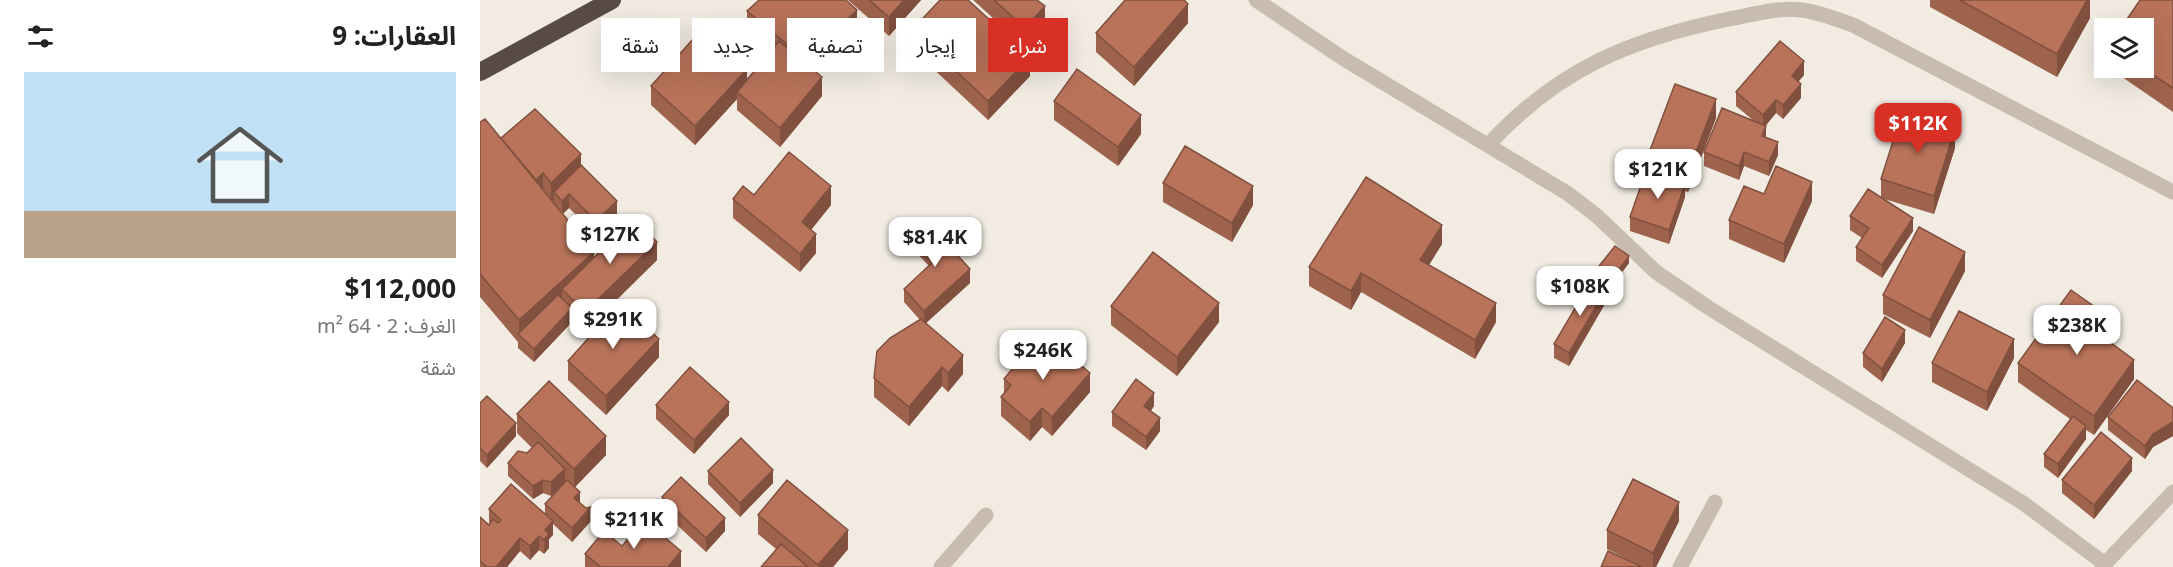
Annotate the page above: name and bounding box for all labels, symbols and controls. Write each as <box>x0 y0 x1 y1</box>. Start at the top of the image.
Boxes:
text: العقارات: 9 <box>332 17 456 53</box>
chip: شقة <box>601 18 680 72</box>
chip: جديد <box>692 18 775 72</box>
chip: تصفية <box>787 18 884 72</box>
chip: إيجار <box>896 18 976 72</box>
chip: شراء <box>988 18 1068 72</box>
map controls <box>2094 18 2154 78</box>
button: layers <box>2094 18 2154 78</box>
icon: filters <box>24 20 57 53</box>
pin: $112K <box>1876 103 1960 154</box>
text: $112K <box>1888 109 1948 136</box>
icon: home <box>186 111 294 219</box>
pin: $121K <box>1616 149 1700 200</box>
text: $121K <box>1628 155 1688 182</box>
pin: $127K <box>568 214 652 265</box>
pin: $81.4K <box>886 217 984 268</box>
text: $127K <box>580 220 640 247</box>
text: $81.4K <box>903 223 967 250</box>
pin: $108K <box>1538 266 1622 317</box>
text: $112,000 <box>344 270 456 306</box>
text: $108K <box>1550 272 1610 299</box>
pin: $291K <box>571 299 655 350</box>
text: $291K <box>583 305 643 332</box>
pin: $238K <box>2035 305 2119 356</box>
text: $238K <box>2047 311 2107 338</box>
text: الغرف: 2 · 64 m² <box>317 312 456 339</box>
pin: $246K <box>1001 330 1085 381</box>
text: $246K <box>1013 336 1073 363</box>
text: شقة <box>421 354 456 381</box>
pin: $211K <box>592 499 676 550</box>
text: $211K <box>604 505 664 532</box>

